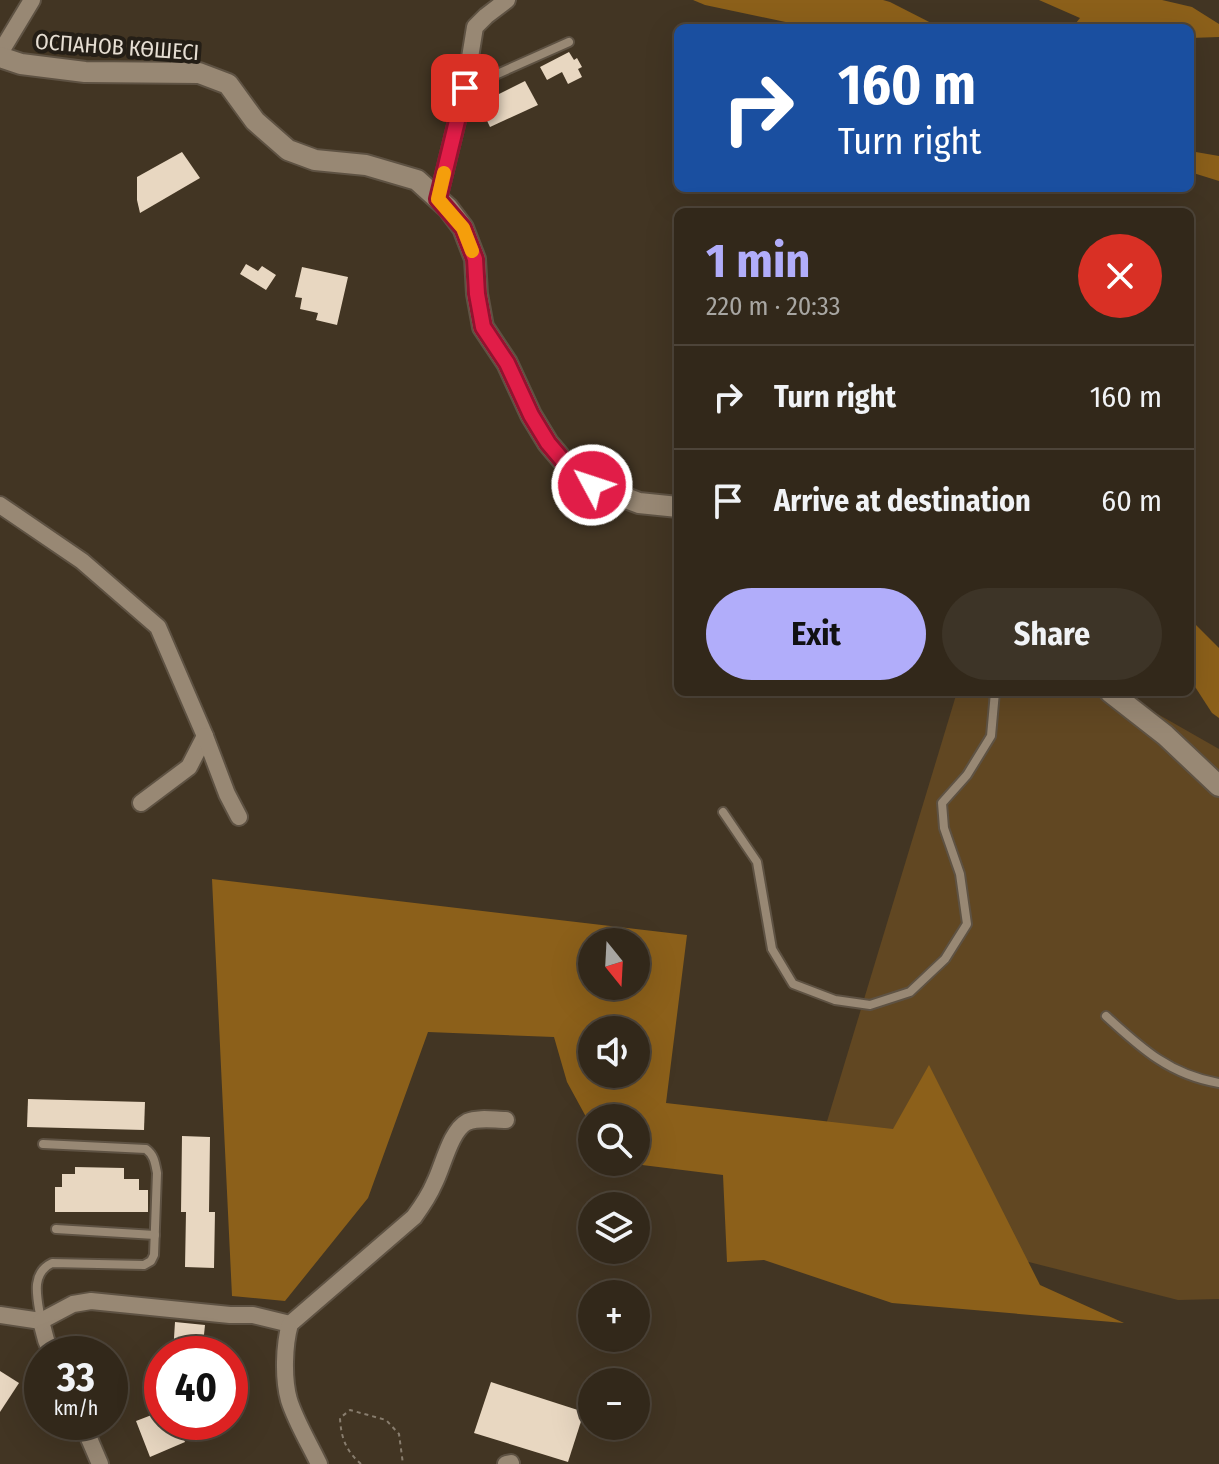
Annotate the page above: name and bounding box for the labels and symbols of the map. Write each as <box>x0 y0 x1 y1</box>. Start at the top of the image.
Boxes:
street label: ОСПАНОВ КӨШЕСІ <box>34 28 200 66</box>
pin <box>431 54 499 122</box>
position arrow <box>550 443 634 527</box>
north arrow <box>578 928 650 1000</box>
speed limit sign: 40 <box>144 1336 248 1440</box>

